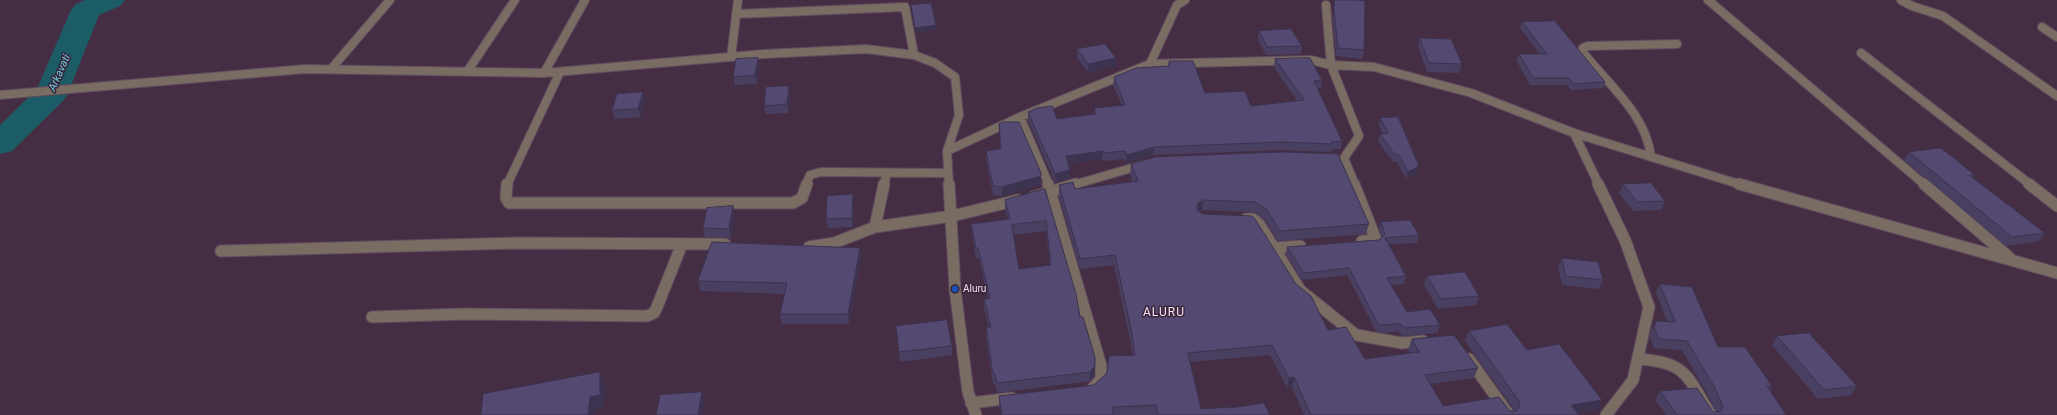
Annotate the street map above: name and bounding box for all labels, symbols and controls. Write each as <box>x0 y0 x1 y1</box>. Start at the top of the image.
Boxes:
water label: Arkavati <box>46 53 74 93</box>
place label: Aluru <box>963 283 986 295</box>
marker: Aluru <box>950 284 960 294</box>
district label: ALURU <box>1143 306 1185 320</box>

